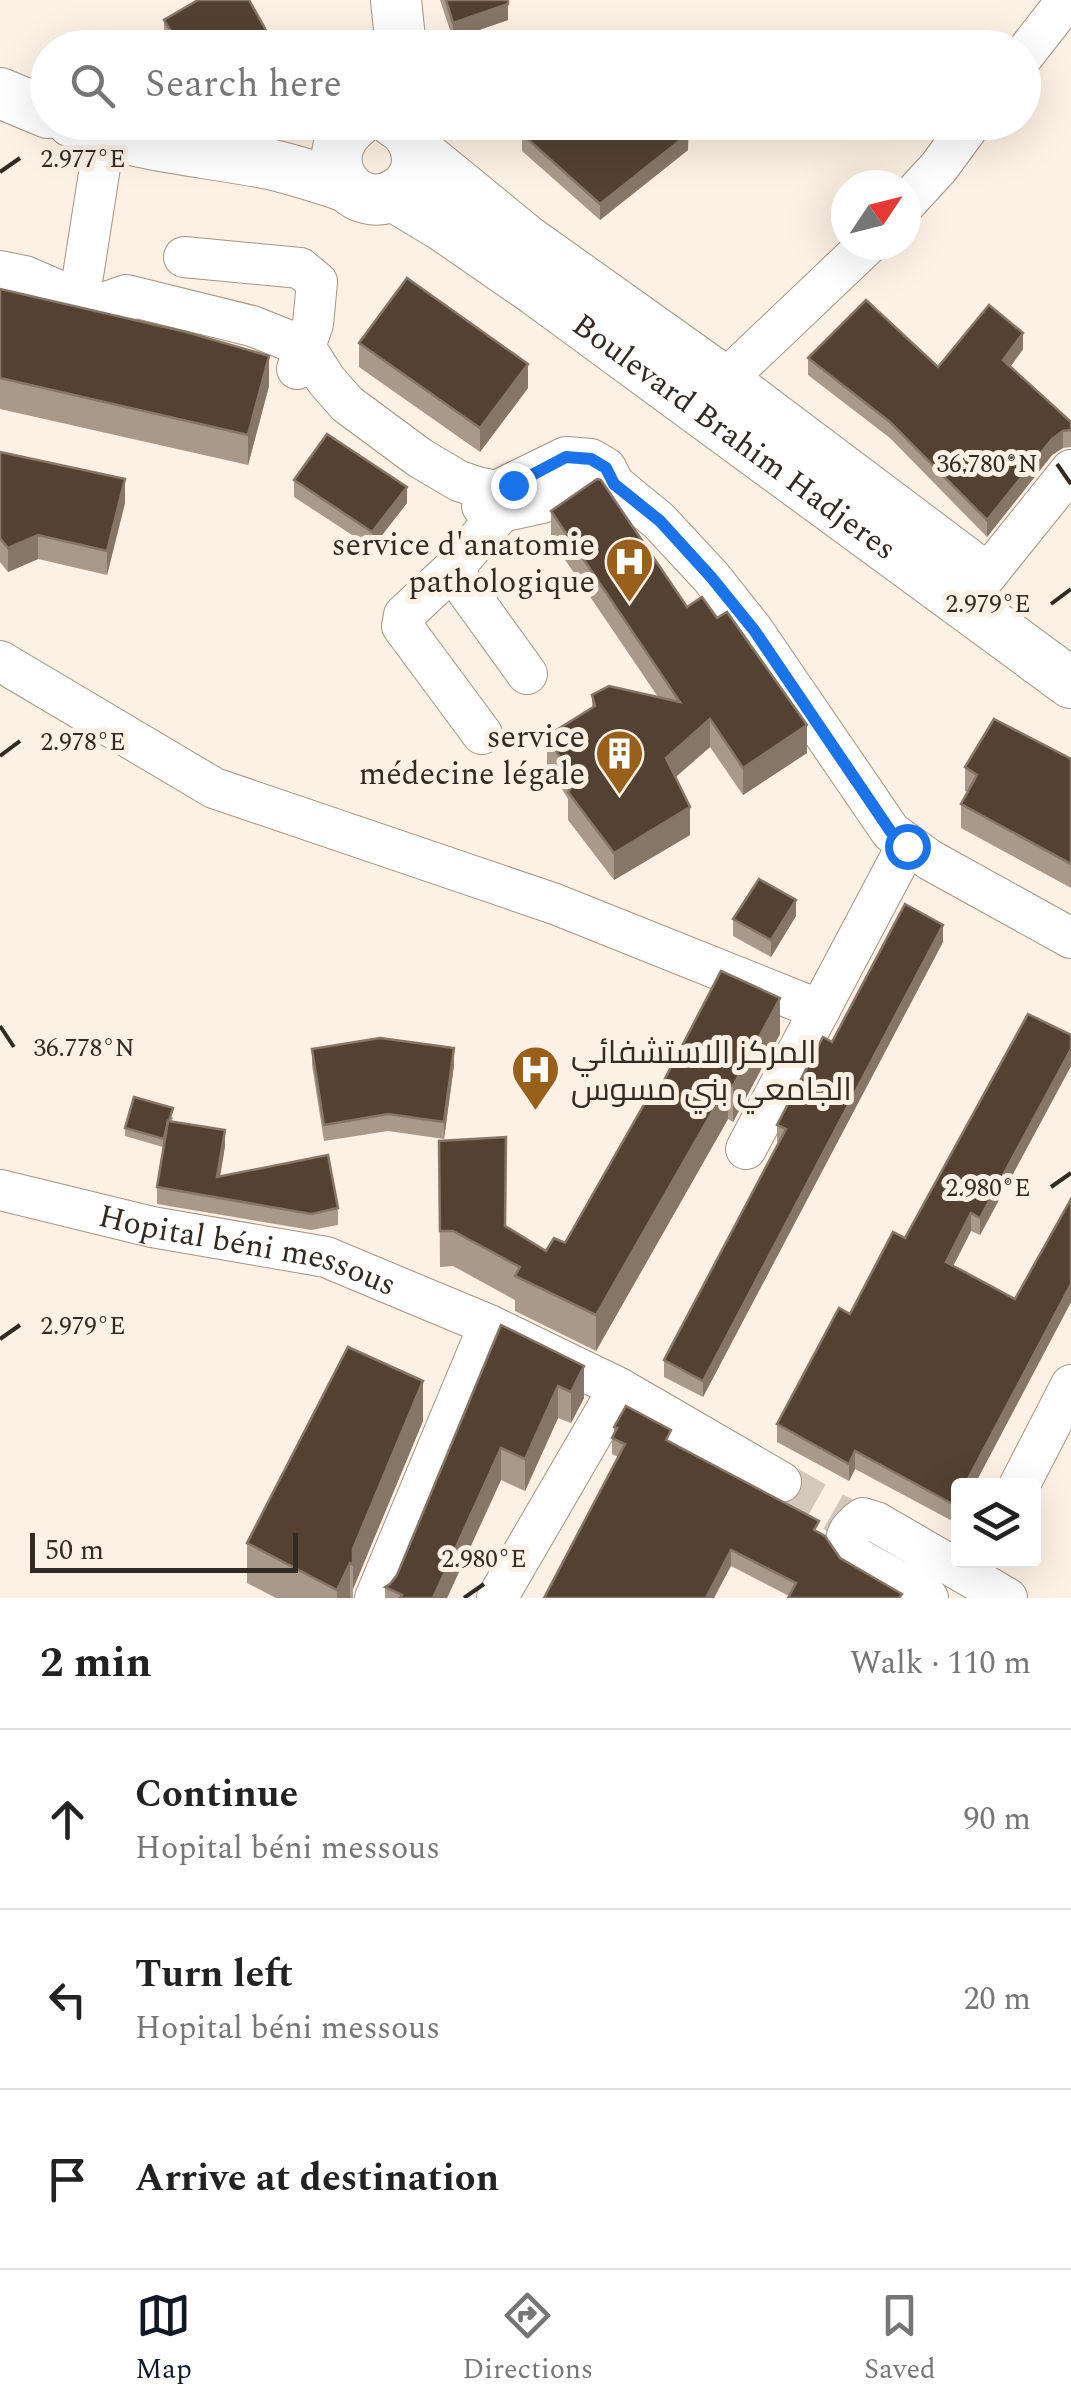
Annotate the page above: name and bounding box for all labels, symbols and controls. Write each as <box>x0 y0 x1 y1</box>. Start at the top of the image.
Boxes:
search box <box>30 30 1041 140</box>
text: Search here <box>145 56 342 114</box>
icon: search <box>65 58 120 113</box>
text: 2.977°E <box>40 141 126 179</box>
north arrow <box>831 170 921 260</box>
street label: Boulevard Brahim Hadjeres <box>561 302 906 573</box>
text: 36.780°N <box>936 446 1038 484</box>
route end <box>491 463 537 509</box>
place label: service d'anatomie pathologique <box>332 521 595 607</box>
hospital icon: service d'anatomie pathologique <box>604 536 656 604</box>
text: 2.979°E <box>945 586 1031 624</box>
place label: service médecine légale <box>359 713 585 799</box>
text: 2.978°E <box>40 724 126 762</box>
building icon: service médecine légale <box>594 728 646 796</box>
route start <box>885 824 931 870</box>
place label: المركز الاستشفائي الجامعي بني مسوس <box>571 1029 852 1115</box>
text: 36.778°N <box>33 1030 135 1068</box>
hospital icon: المركز الاستشفائي الجامعي بني مسوس <box>510 1044 562 1112</box>
text: 2.980°E <box>945 1170 1031 1208</box>
street label: Hopital béni messous <box>93 1192 404 1310</box>
text: 2.979°E <box>40 1308 126 1346</box>
map controls <box>951 1478 1041 1568</box>
button: layers <box>951 1478 1041 1568</box>
scale bar <box>30 1528 298 1572</box>
text: 50 m <box>45 1529 104 1572</box>
text: 2.980°E <box>441 1541 527 1579</box>
text: 2 min <box>40 1632 152 1695</box>
text: Walk · 110 m <box>850 1639 1031 1688</box>
text: Continue <box>135 1766 298 1824</box>
icon: ahead <box>40 1792 95 1847</box>
text: 90 m <box>963 1795 1031 1844</box>
text: Hopital béni messous <box>135 1824 440 1873</box>
text: Turn left <box>135 1946 293 2004</box>
icon: left <box>40 1972 95 2027</box>
text: 20 m <box>963 1975 1031 2024</box>
text: Hopital béni messous <box>135 2004 440 2053</box>
text: Arrive at destination <box>135 2150 499 2208</box>
icon: arrive <box>40 2152 95 2207</box>
tab: Map <box>135 2288 192 2391</box>
tab: Directions <box>462 2288 593 2391</box>
tab: Saved <box>864 2288 936 2391</box>

